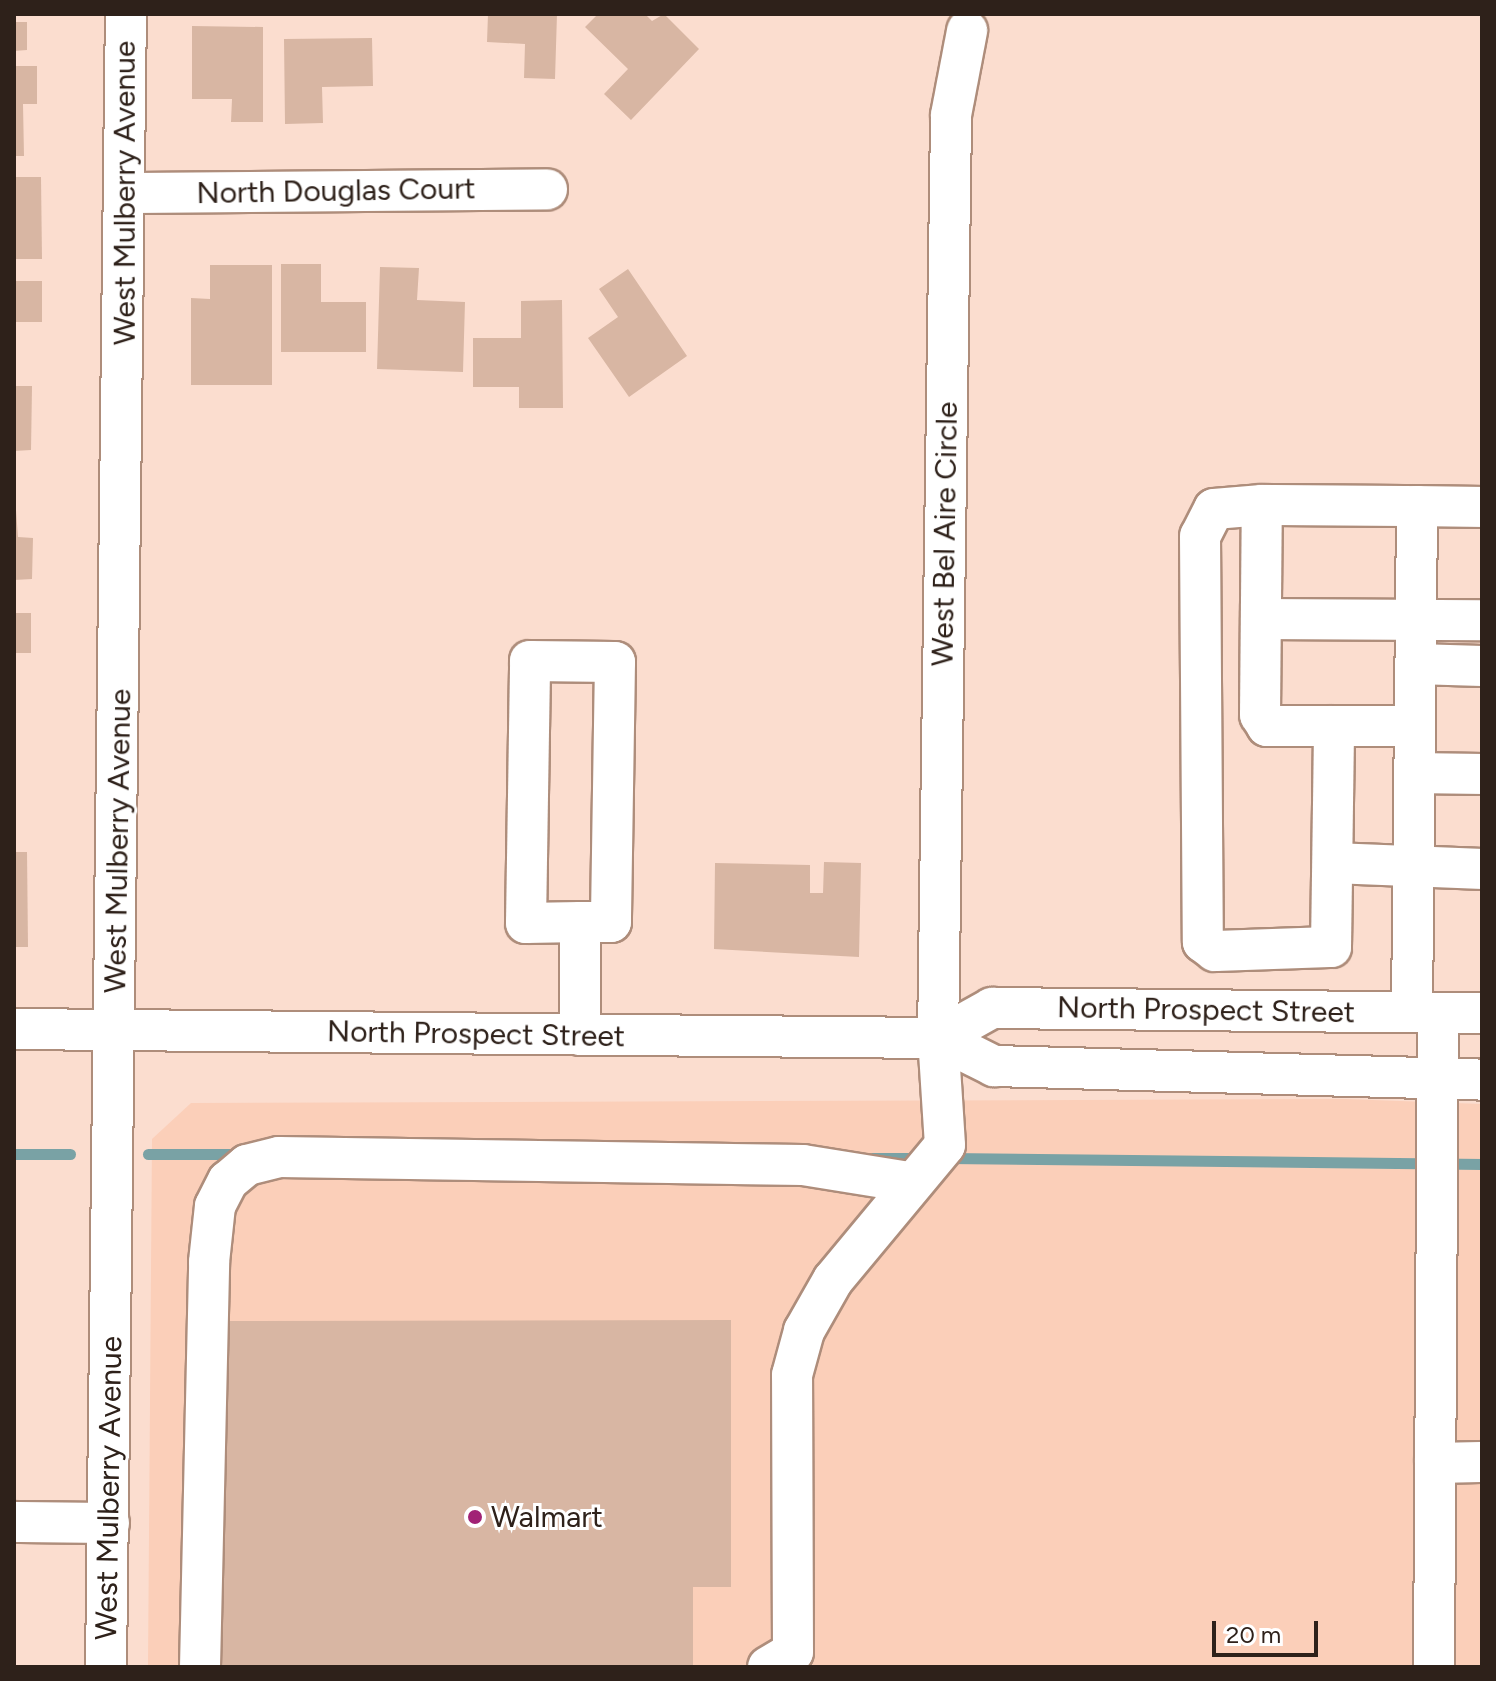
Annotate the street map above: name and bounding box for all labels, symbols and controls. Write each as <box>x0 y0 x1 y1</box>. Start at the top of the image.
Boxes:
street label: West Mulberry Avenue <box>107 41 143 345</box>
street label: North Douglas Court <box>196 171 476 211</box>
street label: West Bel Aire Circle <box>925 401 965 667</box>
street label: West Mulberry Avenue <box>97 689 139 993</box>
street label: North Prospect Street <box>1057 989 1355 1031</box>
street label: North Prospect Street <box>327 1013 625 1055</box>
street label: West Mulberry Avenue <box>88 1336 130 1640</box>
place label: Walmart <box>491 1499 603 1535</box>
marker: Walmart <box>466 1508 484 1526</box>
scale bar <box>1216 1605 1322 1655</box>
text: 20 m <box>1226 1620 1281 1649</box>

